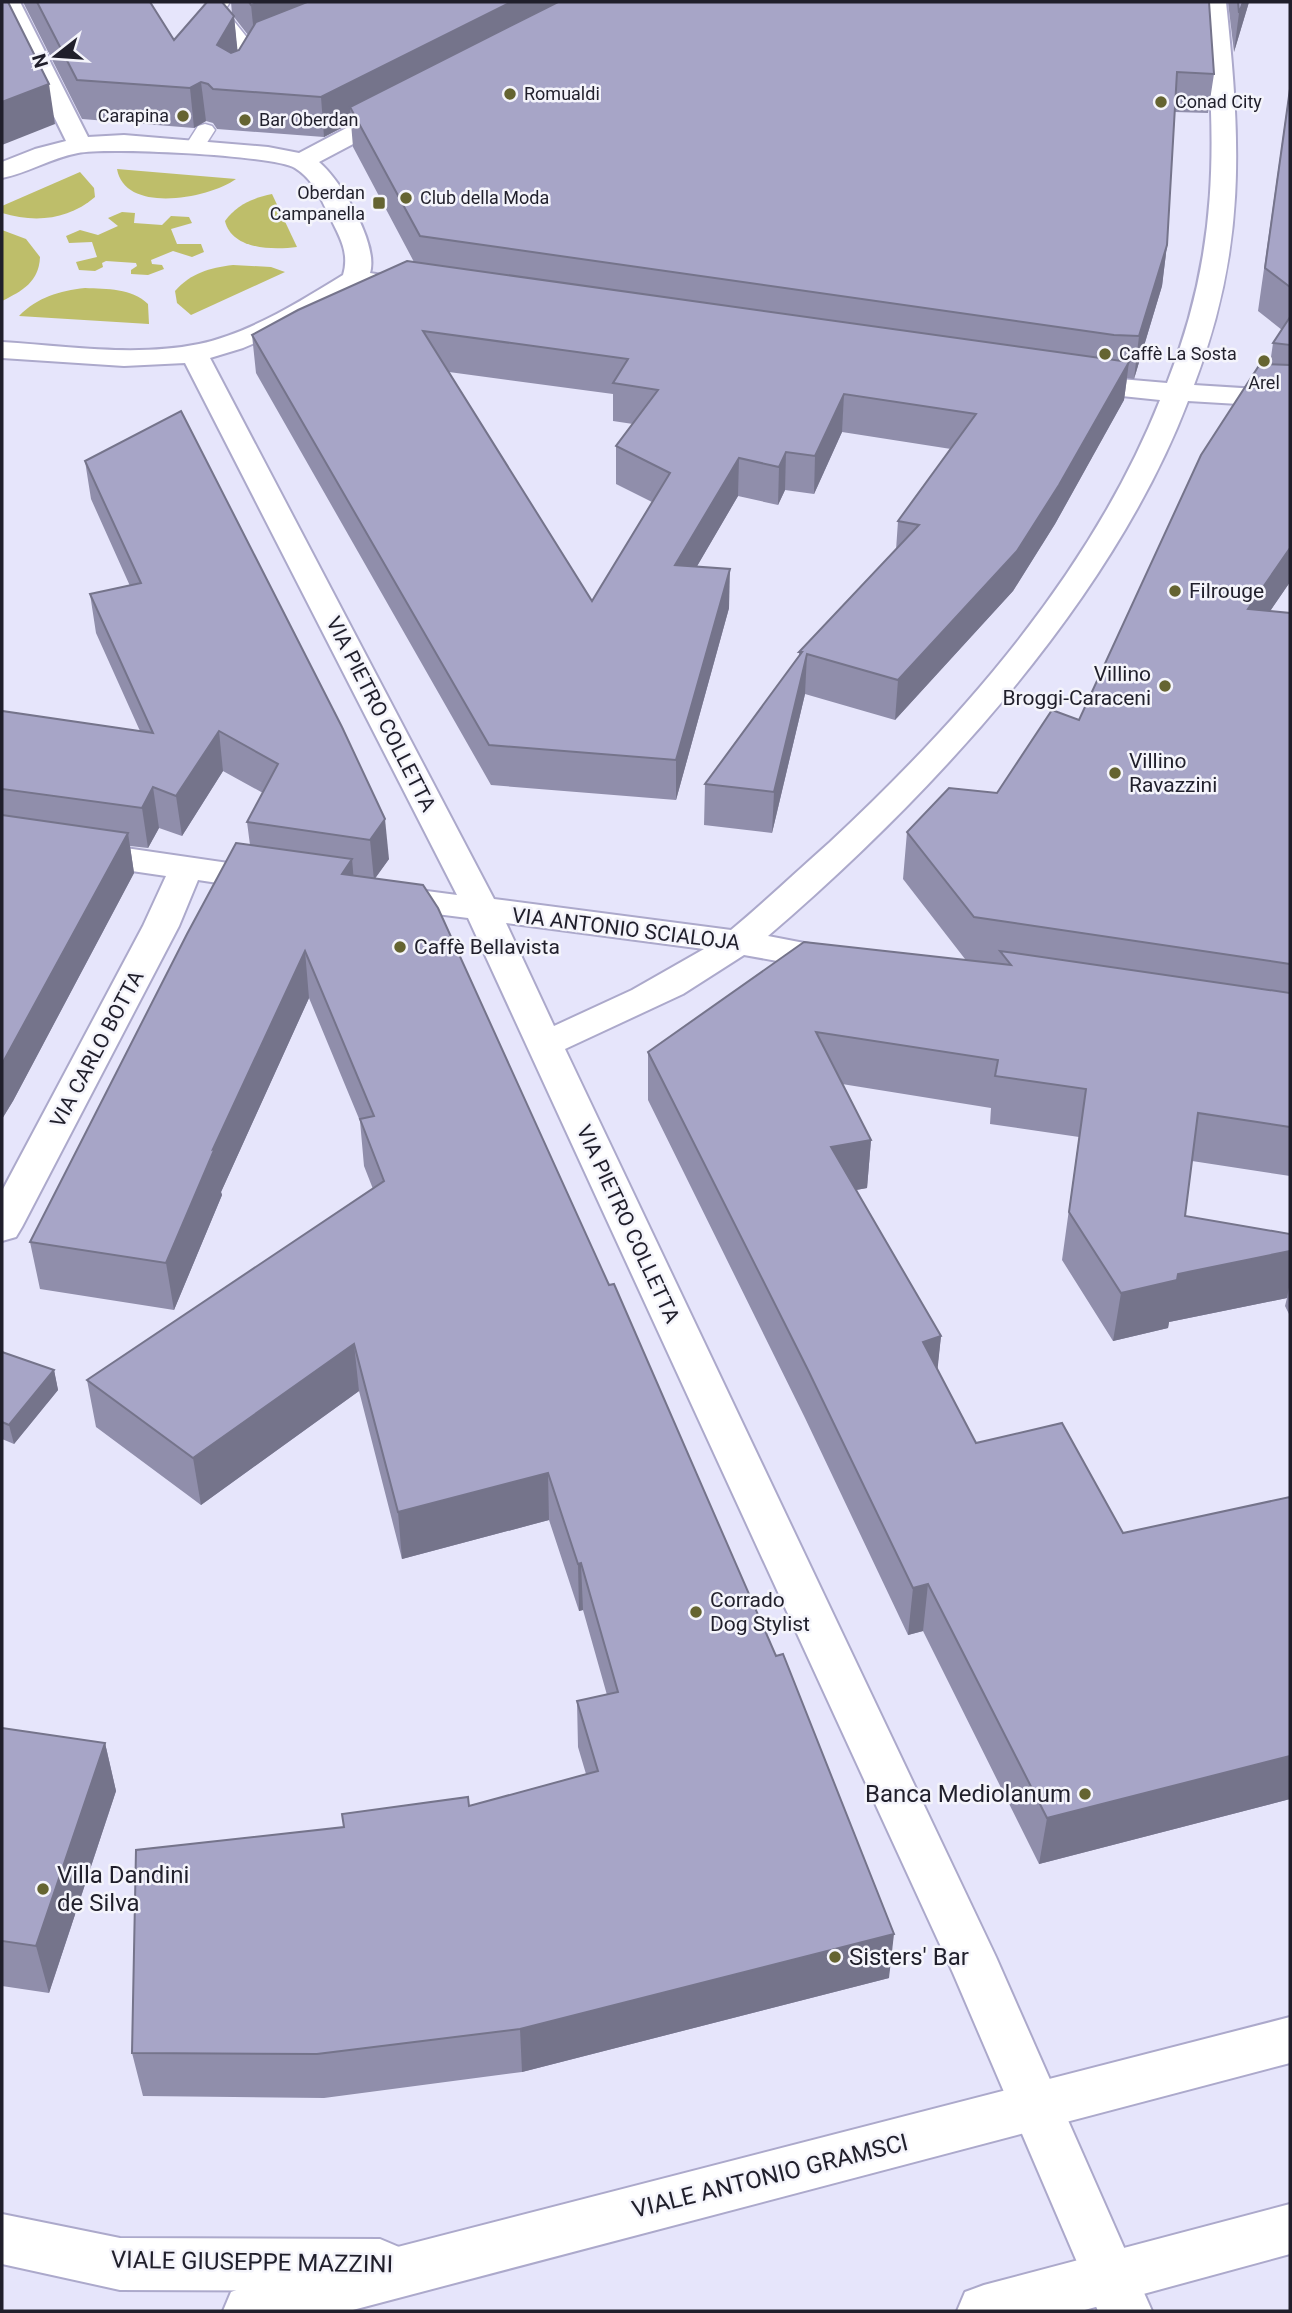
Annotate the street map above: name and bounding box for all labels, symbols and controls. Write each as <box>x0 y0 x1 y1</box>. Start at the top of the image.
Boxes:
north arrow <box>21 21 91 91</box>
text: N <box>27 51 53 71</box>
place label: Romualdi <box>524 83 600 104</box>
marker: Romualdi <box>502 86 518 102</box>
place label: Conad City <box>1175 91 1262 112</box>
marker: Conad City <box>1153 94 1169 110</box>
place label: Carapina <box>98 105 169 126</box>
marker: Carapina <box>175 108 191 124</box>
place label: Bar Oberdan <box>259 109 358 130</box>
marker: Bar Oberdan <box>237 112 253 128</box>
place label: Oberdan Campanella <box>270 182 365 224</box>
place label: Club della Moda <box>420 187 549 208</box>
marker: Club della Moda <box>398 190 414 206</box>
marker: Oberdan Campanella <box>371 195 387 211</box>
place label: Caffè La Sosta <box>1119 343 1237 364</box>
marker: Caffè La Sosta <box>1097 346 1113 362</box>
marker: Arel <box>1256 353 1272 369</box>
place label: Arel <box>1248 372 1280 393</box>
place label: Filrouge <box>1189 579 1264 603</box>
marker: Filrouge <box>1167 583 1183 599</box>
street label: VIA PIETRO COLLETTA <box>321 613 441 816</box>
place label: Villino Broggi-Caraceni <box>1002 662 1151 710</box>
marker: Villino Broggi-Caraceni <box>1157 678 1173 694</box>
place label: Villino Ravazzini <box>1129 749 1217 797</box>
marker: Villino Ravazzini <box>1107 765 1123 781</box>
street label: VIA ANTONIO SCIALOJA <box>511 903 742 955</box>
place label: Caffè Bellavista <box>414 935 560 959</box>
marker: Caffè Bellavista <box>392 939 408 955</box>
street label: VIA CARLO BOTTA <box>46 966 149 1132</box>
street label: VIA PIETRO COLLETTA <box>572 1121 685 1327</box>
place label: Corrado Dog Stylist <box>710 1588 810 1636</box>
marker: Corrado Dog Stylist <box>688 1604 704 1620</box>
place label: Banca Mediolanum <box>865 1780 1071 1808</box>
marker: Banca Mediolanum <box>1077 1786 1093 1802</box>
place label: Villa Dandini de Silva <box>57 1861 189 1917</box>
marker: Villa Dandini de Silva <box>35 1881 51 1897</box>
place label: Sisters' Bar <box>849 1943 969 1971</box>
marker: Sisters' Bar <box>827 1949 843 1965</box>
street label: VIALE ANTONIO GRAMSCI <box>629 2128 911 2224</box>
street label: VIALE GIUSEPPE MAZZINI <box>111 2246 393 2278</box>

